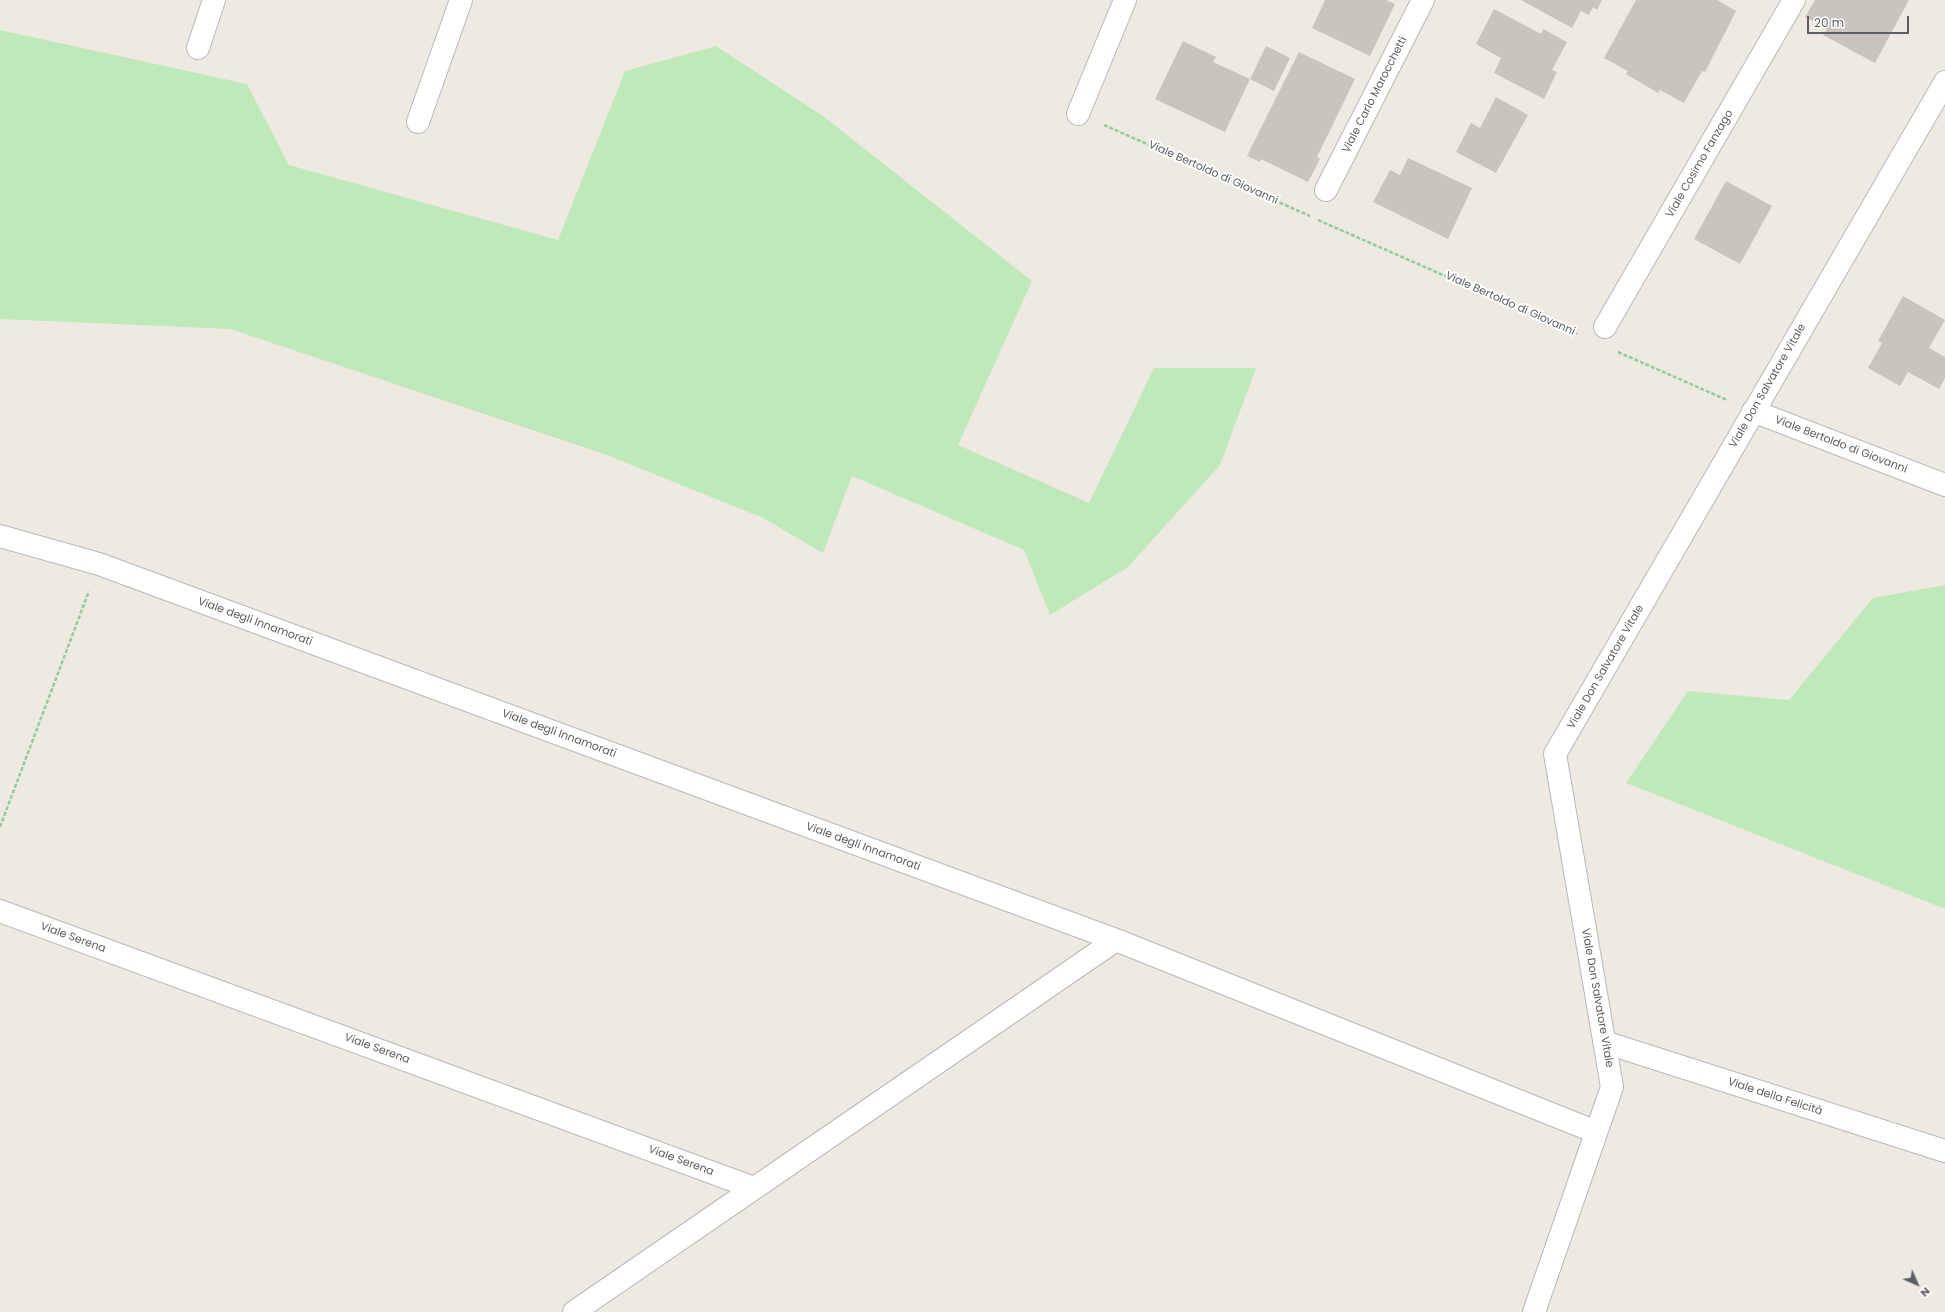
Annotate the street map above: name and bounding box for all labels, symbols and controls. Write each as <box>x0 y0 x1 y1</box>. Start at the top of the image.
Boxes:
scale bar <box>1809 8 1911 34</box>
text: 20 m <box>1814 14 1844 31</box>
street label: Viale Carlo Marocchetti <box>1340 35 1410 155</box>
street label: Viale Cosimo Fanzago <box>1664 108 1736 220</box>
street label: Viale Bertoldo di Giovanni <box>1146 138 1280 208</box>
street label: Viale Bertoldo di Giovanni <box>1443 269 1577 339</box>
street label: Viale Don Salvatore Vitale <box>1727 322 1809 450</box>
street label: Viale Bertoldo di Giovanni <box>1773 414 1909 476</box>
street label: Viale degli Innamorati <box>196 595 314 649</box>
street label: Viale Don Salvatore Vitale <box>1565 603 1647 731</box>
street label: Viale degli Innamorati <box>500 707 618 761</box>
street label: Viale degli Innamorati <box>804 820 922 874</box>
street label: Viale Serena <box>38 920 108 956</box>
street label: Viale Don Salvatore Vitale <box>1578 927 1616 1069</box>
street label: Viale Serena <box>342 1031 412 1067</box>
street label: Viale della Felicità <box>1726 1075 1824 1119</box>
street label: Viale Serena <box>646 1143 716 1179</box>
north arrow <box>1897 1264 1937 1304</box>
text: N <box>1917 1284 1934 1301</box>

